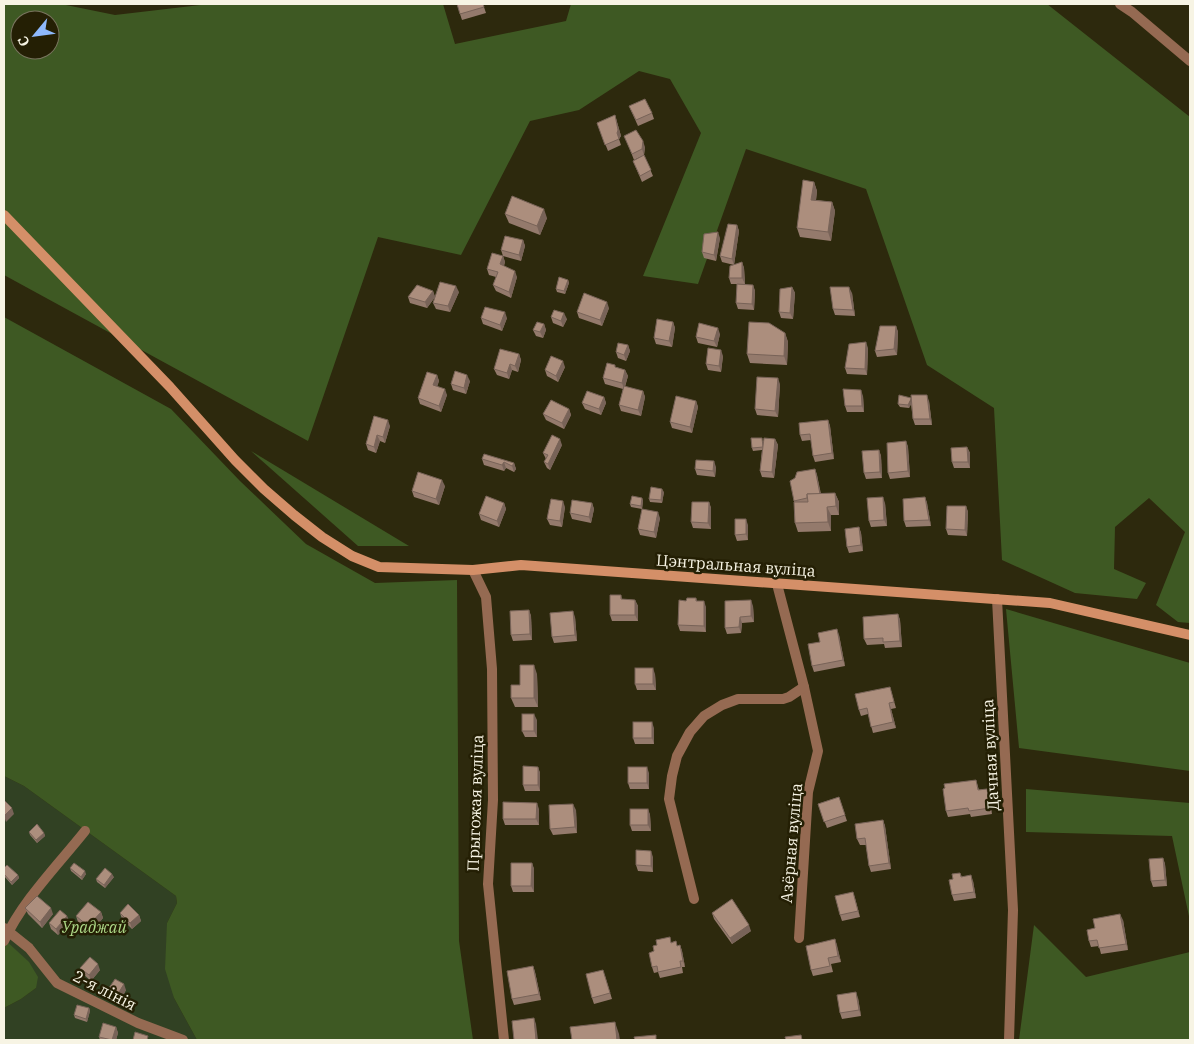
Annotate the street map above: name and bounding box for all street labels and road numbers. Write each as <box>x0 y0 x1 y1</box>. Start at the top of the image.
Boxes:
street label: Цэнтральная вуліца <box>656 549 817 581</box>
street label: Дачная вуліца <box>977 698 1003 811</box>
street label: Прыгожая вуліца <box>463 734 487 872</box>
street label: Азёрная вуліца <box>776 782 806 904</box>
street label: 2-я лінія <box>70 966 140 1014</box>

